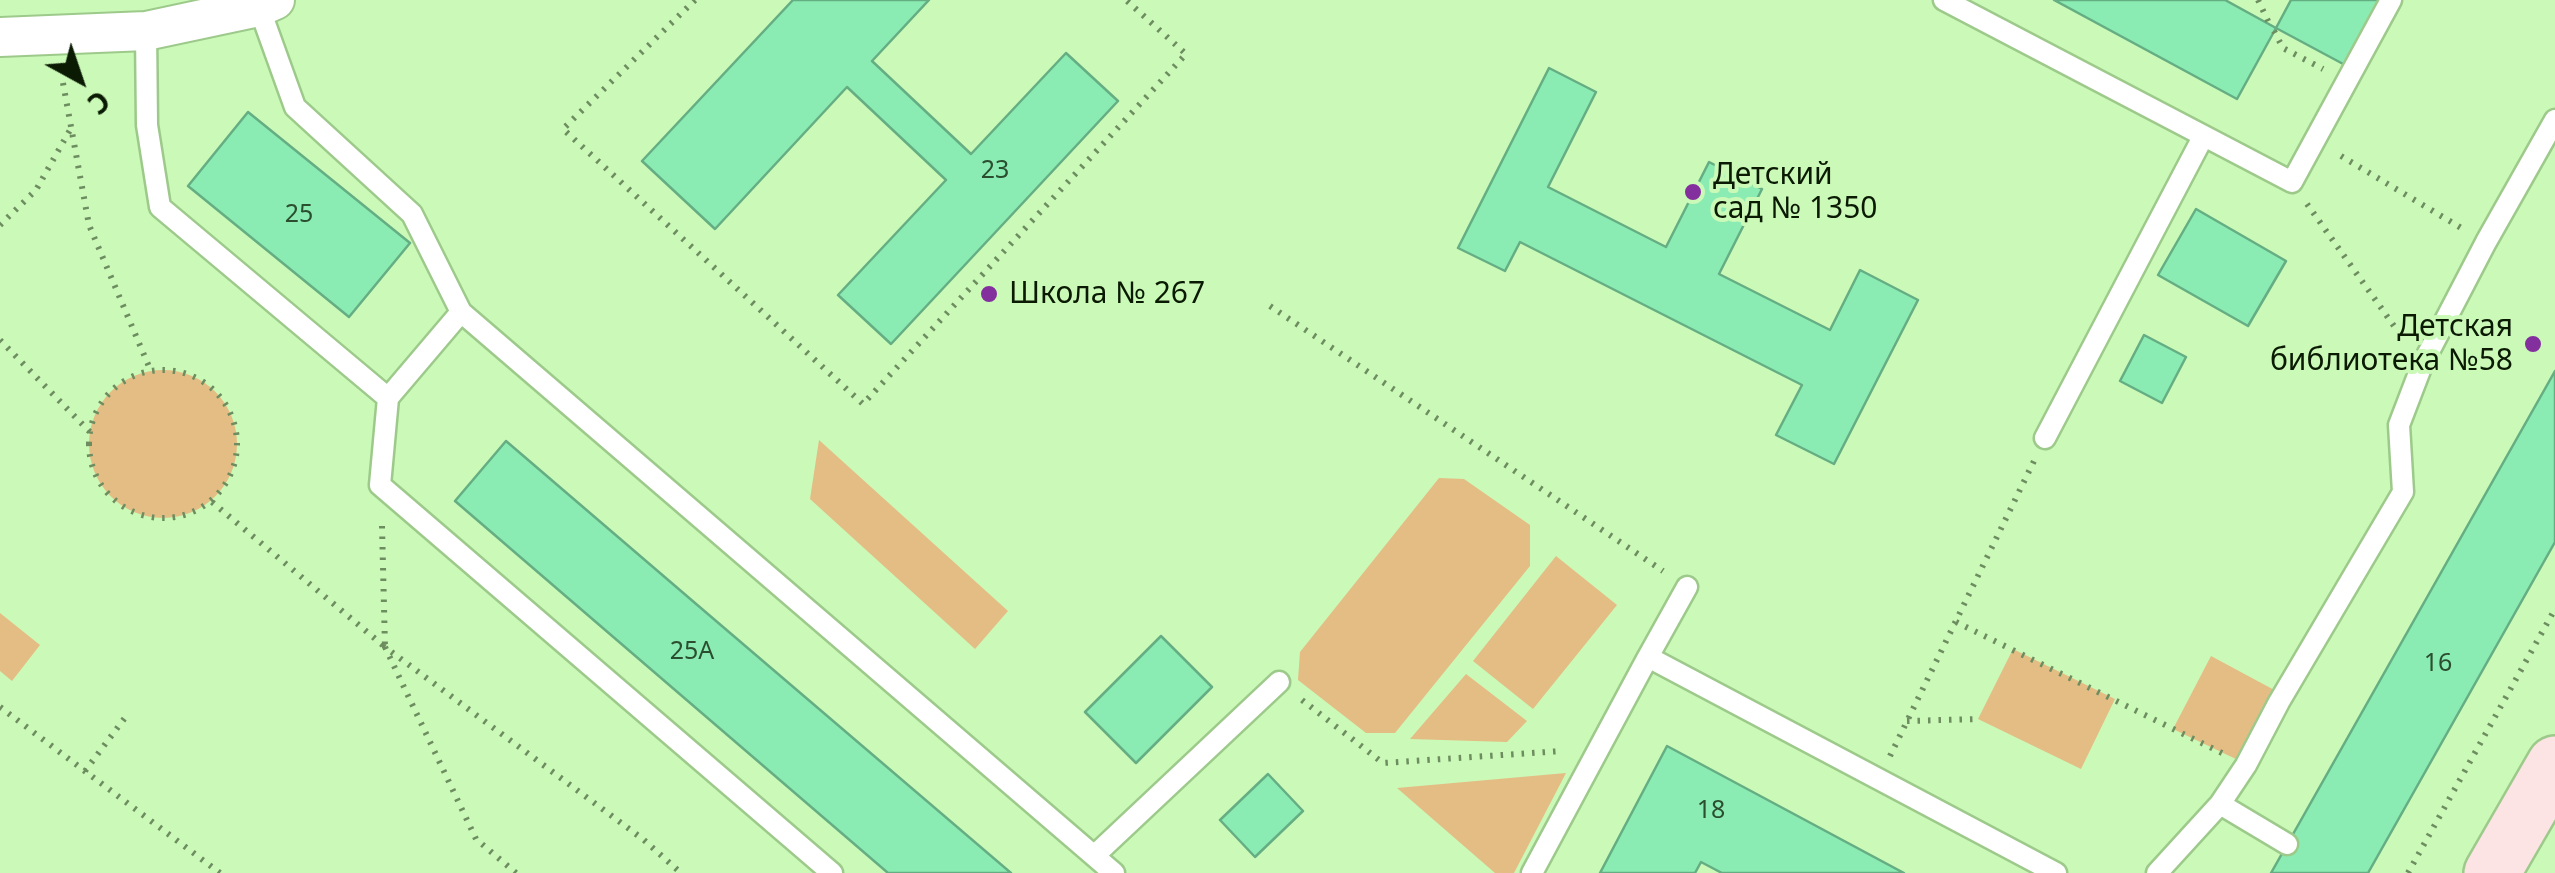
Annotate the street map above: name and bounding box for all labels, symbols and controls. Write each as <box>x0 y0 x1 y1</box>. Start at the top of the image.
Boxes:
north arrow <box>30 30 130 130</box>
text: С <box>80 83 118 123</box>
house number: 23 <box>981 156 1009 186</box>
place label: Детский сад № 1350 <box>1713 157 1878 228</box>
marker: Детский сад № 1350 <box>1682 181 1704 203</box>
house number: 25 <box>285 200 313 230</box>
place label: Школа № 267 <box>1009 276 1205 312</box>
marker: Школа № 267 <box>978 283 1000 305</box>
place label: Детская библиотека №58 <box>2270 309 2513 380</box>
marker: Детская библиотека №58 <box>2522 333 2544 355</box>
house number: 25А <box>670 637 714 667</box>
house number: 16 <box>2424 649 2452 679</box>
house number: 18 <box>1697 796 1725 826</box>

